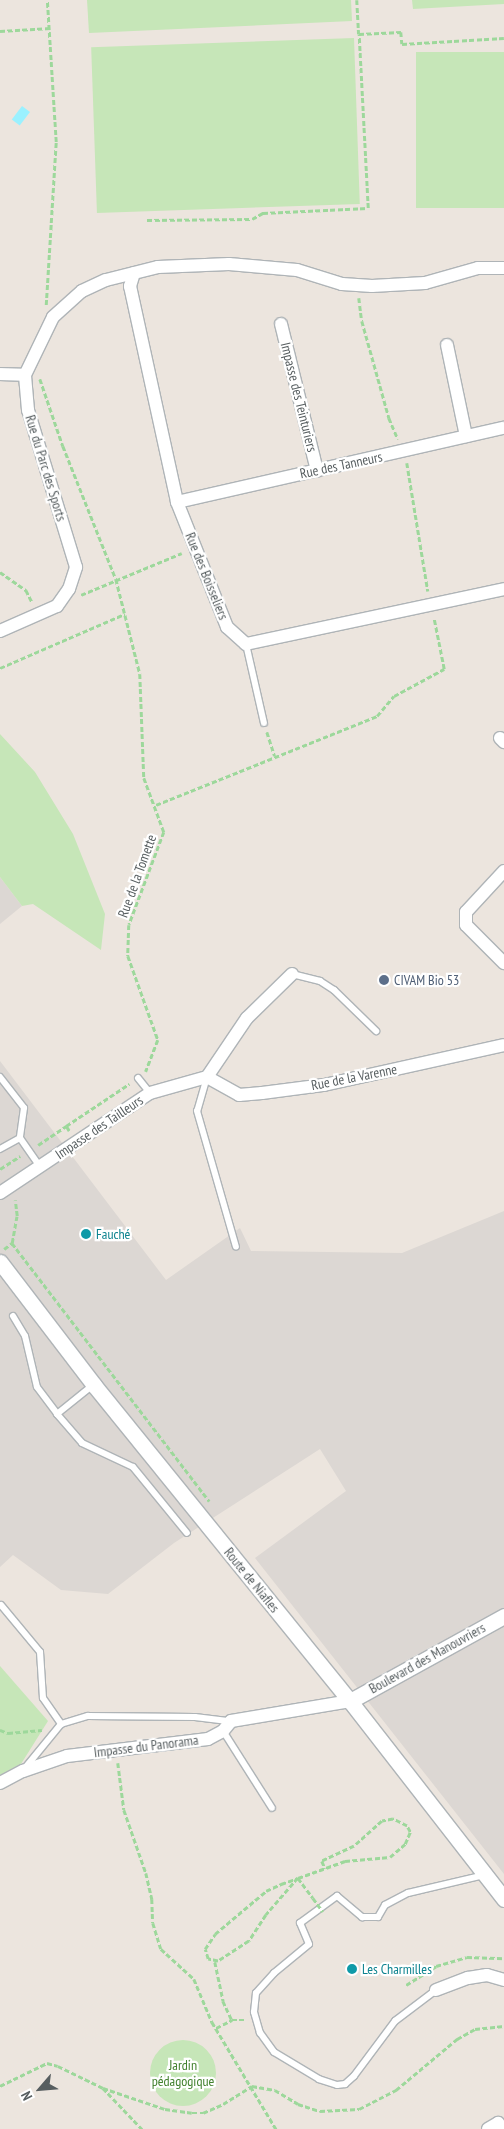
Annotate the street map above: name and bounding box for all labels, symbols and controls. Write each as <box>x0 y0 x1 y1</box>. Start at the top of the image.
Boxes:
street label: Impasse des Teinturiers <box>277 340 321 454</box>
street label: Rue du Parc des Sports <box>22 413 70 523</box>
street label: Rue des Tanneurs <box>298 448 384 482</box>
street label: Rue des Boisseliers <box>182 530 232 622</box>
street label: Rue de la Tomette <box>114 832 160 920</box>
place label: CIVAM Bio 53 <box>394 972 459 988</box>
marker: CIVAM Bio 53 <box>378 974 390 986</box>
street label: Rue de la Varenne <box>310 1060 398 1094</box>
street label: Impasse des Tailleurs <box>52 1091 146 1163</box>
place label: Fauché <box>96 1226 130 1242</box>
marker: Fauché <box>80 1228 92 1240</box>
street label: Route de Niafles <box>221 1544 283 1616</box>
street label: Boulevard des Manouvriers <box>366 1619 488 1697</box>
street label: Impasse du Panorama <box>93 1731 199 1761</box>
place label: Les Charmilles <box>362 1961 432 1977</box>
marker: Les Charmilles <box>346 1963 358 1975</box>
park label: Jardin pédagogique <box>152 2057 214 2090</box>
north arrow <box>15 2064 65 2114</box>
text: N <box>17 2088 36 2103</box>

